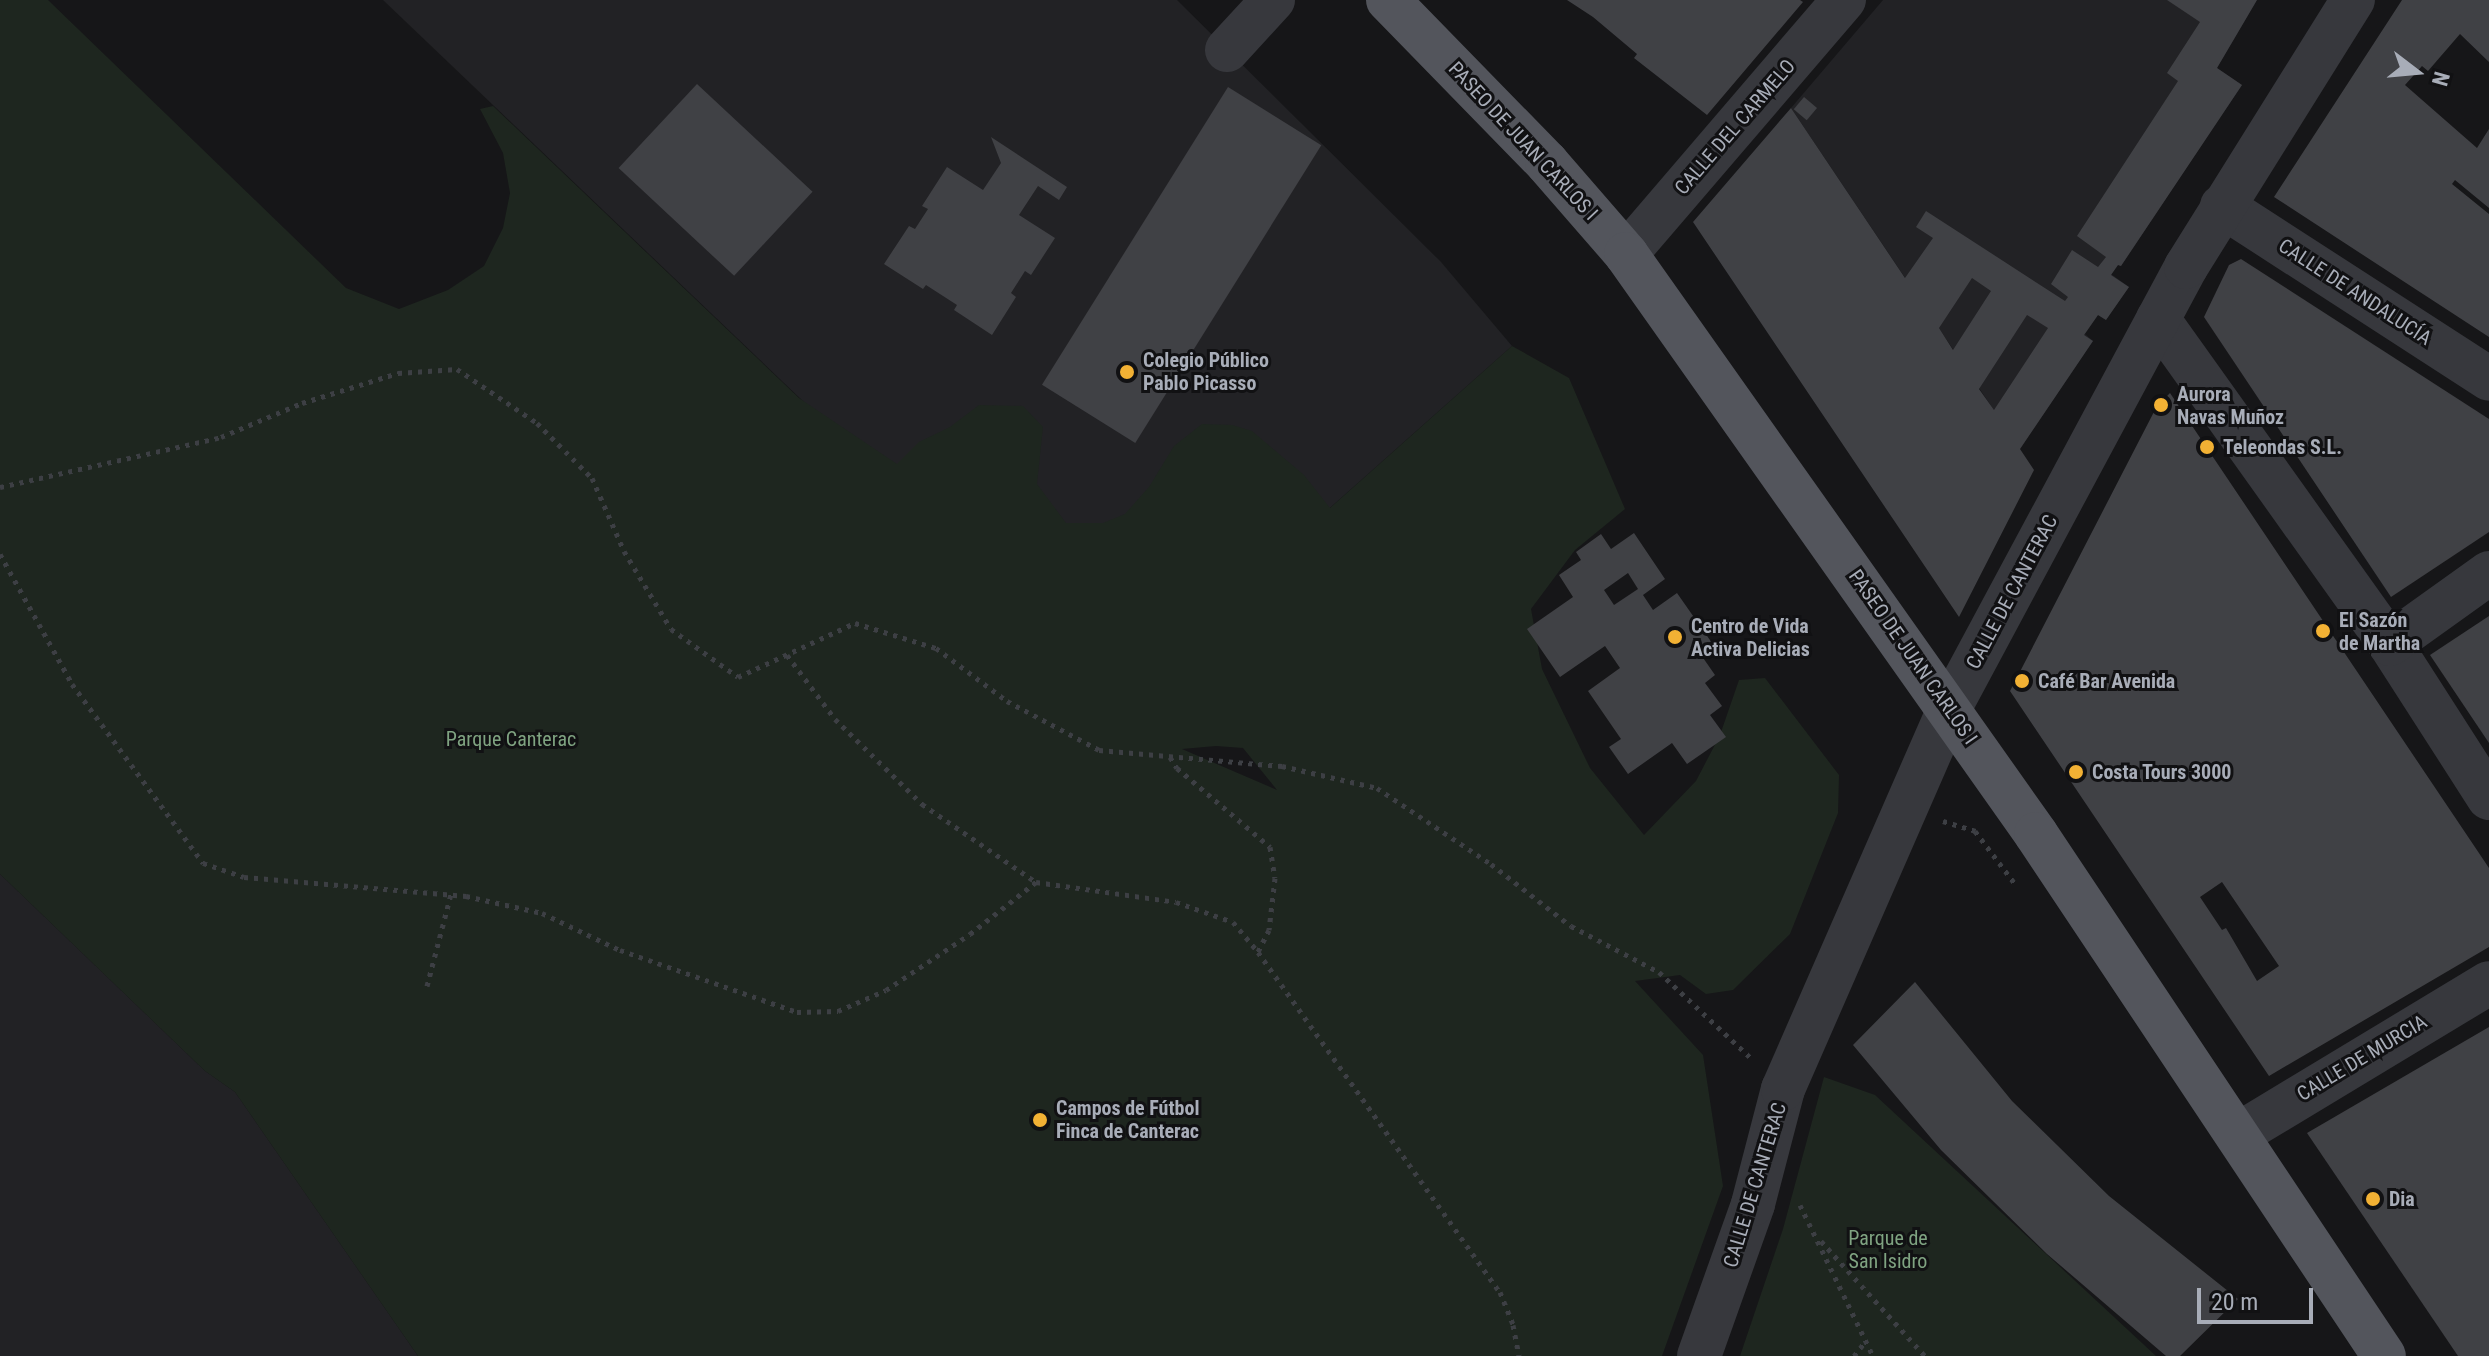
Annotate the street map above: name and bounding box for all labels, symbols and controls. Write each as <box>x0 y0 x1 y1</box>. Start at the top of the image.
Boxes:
north arrow <box>2377 32 2457 112</box>
street label: CALLE DEL CARMELO <box>1670 54 1800 200</box>
street label: PASEO DE JUAN CARLOS I <box>1443 57 1603 225</box>
text: N <box>2427 69 2454 89</box>
street label: CALLE DE ANDALUCÍA <box>2274 234 2436 350</box>
place label: Colegio Público Pablo Picasso <box>1143 348 1269 395</box>
marker: Colegio Público Pablo Picasso <box>1118 363 1136 381</box>
place label: Aurora Navas Muñoz <box>2177 382 2284 429</box>
marker: Aurora Navas Muñoz <box>2152 396 2170 414</box>
place label: Teleondas S.L. <box>2223 435 2342 459</box>
marker: Teleondas S.L. <box>2198 438 2216 456</box>
street label: CALLE DE CANTERAC <box>1961 511 2063 673</box>
street label: PASEO DE JUAN CARLOS I <box>1844 565 1982 749</box>
place label: El Sazón de Martha <box>2339 608 2420 655</box>
place label: Centro de Vida Activa Delicias <box>1691 614 1810 661</box>
marker: El Sazón de Martha <box>2314 622 2332 640</box>
marker: Centro de Vida Activa Delicias <box>1666 628 1684 646</box>
place label: Café Bar Avenida <box>2038 669 2175 693</box>
marker: Café Bar Avenida <box>2013 672 2031 690</box>
park label: Parque Canterac <box>446 727 576 751</box>
place label: Costa Tours 3000 <box>2092 760 2232 784</box>
marker: Costa Tours 3000 <box>2067 763 2085 781</box>
street label: CALLE DE MURCIA <box>2293 1010 2431 1106</box>
place label: Campos de Fútbol Finca de Canterac <box>1056 1096 1199 1143</box>
street label: CALLE DE CANTERAC <box>1719 1100 1791 1270</box>
marker: Campos de Fútbol Finca de Canterac <box>1031 1111 1049 1129</box>
place label: Dia <box>2389 1187 2415 1211</box>
marker: Dia <box>2364 1190 2382 1208</box>
park label: Parque de San Isidro <box>1848 1227 1928 1274</box>
scale bar <box>2201 1272 2317 1322</box>
text: 20 m <box>2211 1288 2258 1316</box>

